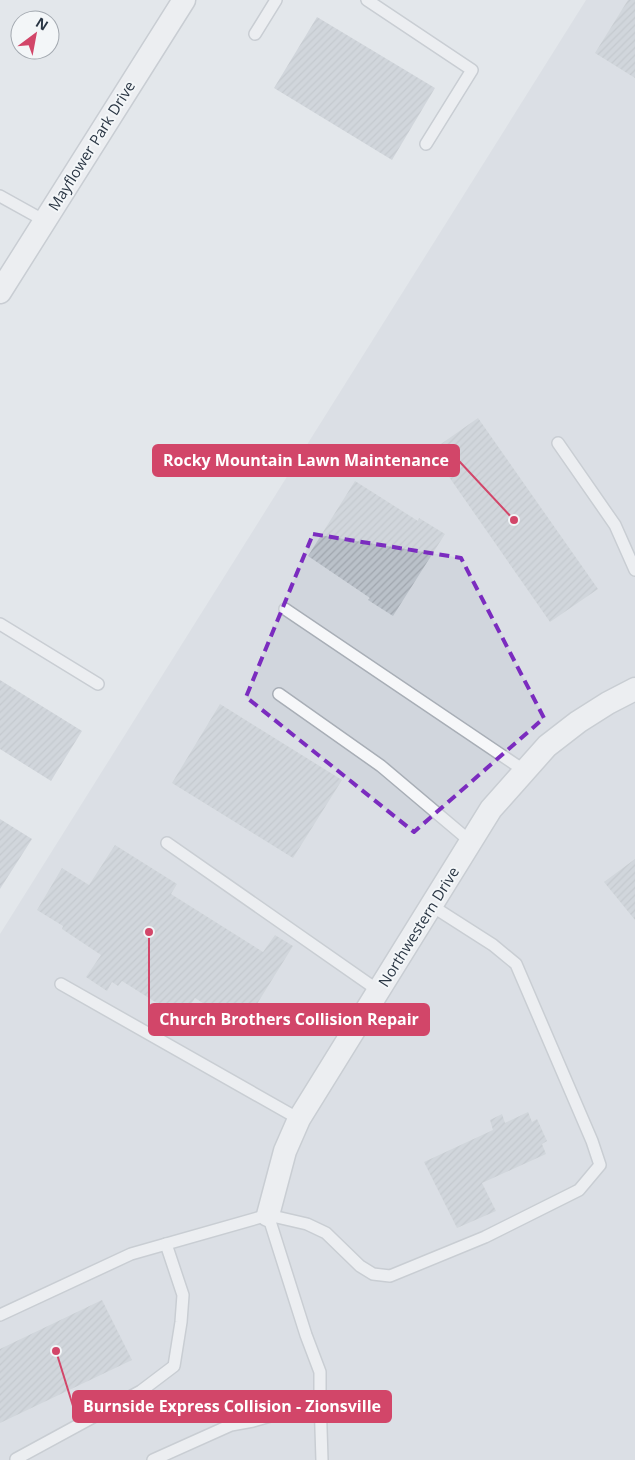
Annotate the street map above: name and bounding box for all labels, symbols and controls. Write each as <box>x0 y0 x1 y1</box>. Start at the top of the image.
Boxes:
north arrow <box>10 10 60 60</box>
text: N <box>32 12 52 35</box>
street label: Mayflower Park Drive <box>43 77 139 214</box>
callout: Rocky Mountain Lawn Maintenance <box>153 445 459 476</box>
text: Rocky Mountain Lawn Maintenance <box>163 449 449 471</box>
street label: Northwestern Drive <box>373 863 463 990</box>
callout: Church Brothers Collision Repair <box>149 1004 429 1035</box>
text: Church Brothers Collision Repair <box>159 1008 419 1030</box>
callout: Burnside Express Collision - Zionsville <box>73 1391 391 1422</box>
text: Burnside Express Collision - Zionsville <box>83 1395 381 1417</box>

